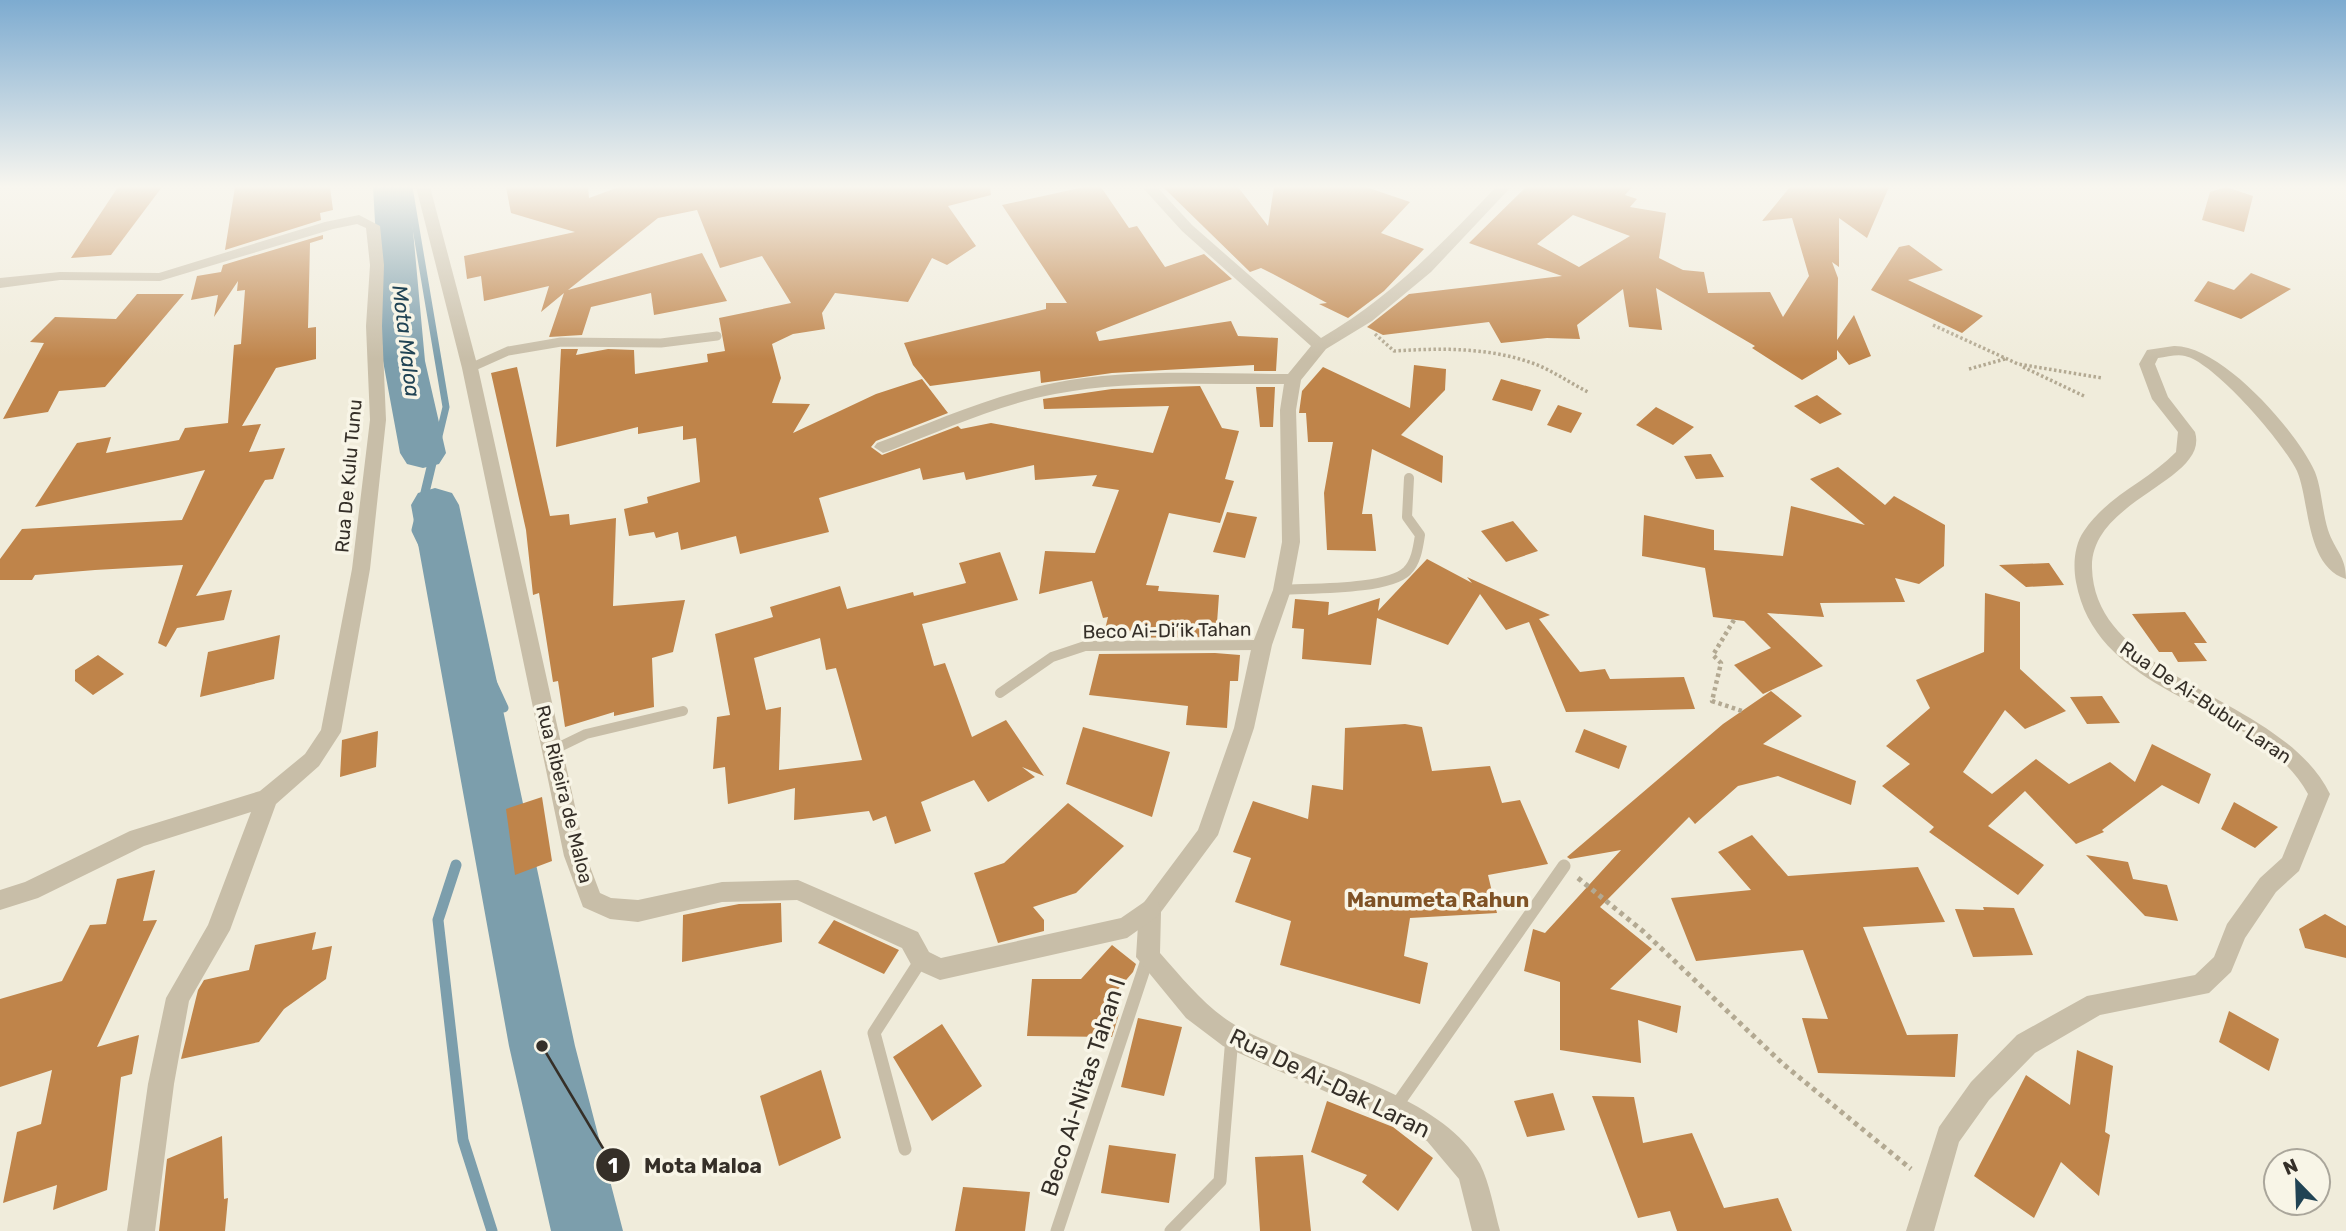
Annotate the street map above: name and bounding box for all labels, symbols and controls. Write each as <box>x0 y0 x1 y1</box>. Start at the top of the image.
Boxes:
water label: Mota Maloa <box>387 283 426 398</box>
street label: Rua De Kulu Tunu <box>330 398 367 554</box>
street label: Beco Ai-Di’ik Tahan <box>1082 618 1252 643</box>
street label: Rua De Ai-Bubur Laran <box>2116 636 2296 768</box>
street label: Rua Ribeira de Maloa <box>531 703 598 886</box>
district label: Manumeta Rahun <box>1347 887 1529 912</box>
street label: Beco Ai-Nitas Tahan I <box>1035 974 1131 1200</box>
street label: Rua De Ai-Dak Laran <box>1225 1022 1435 1144</box>
callout: Mota Maloa <box>595 1144 776 1186</box>
north arrow <box>2262 1147 2332 1217</box>
text: 1 <box>608 1153 618 1178</box>
text: Mota Maloa <box>644 1153 762 1178</box>
text: N <box>2280 1154 2301 1180</box>

